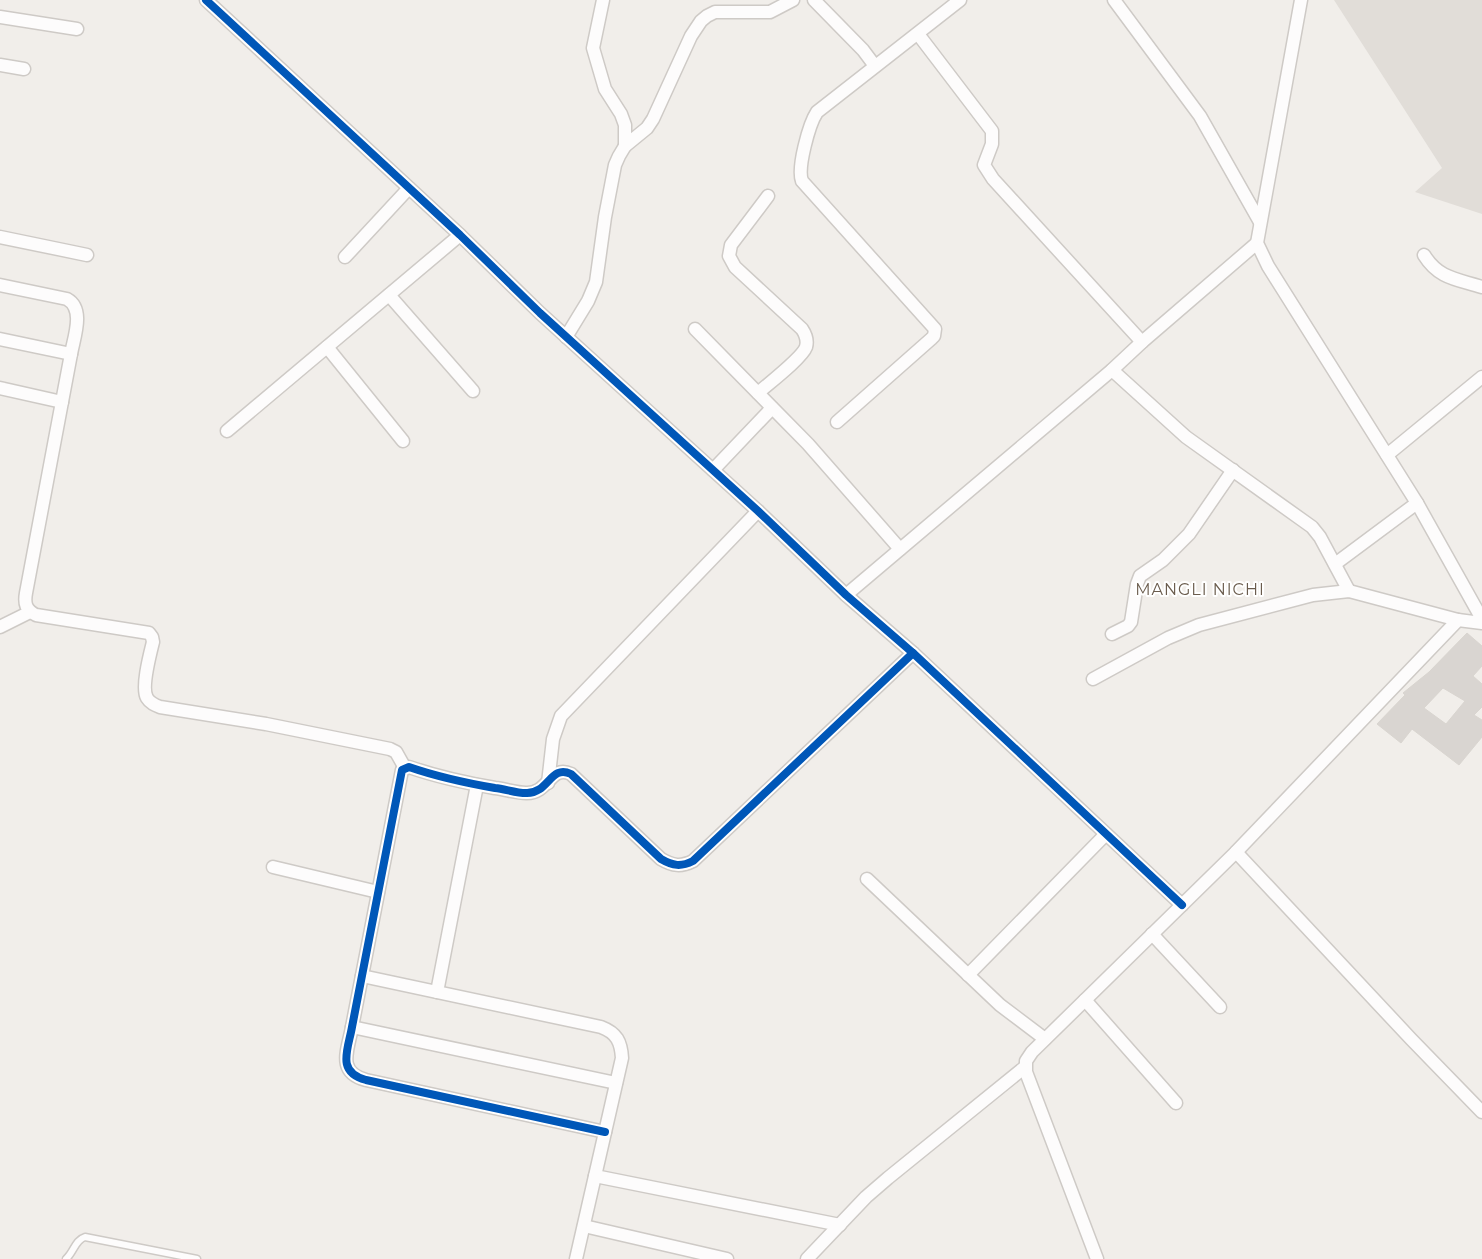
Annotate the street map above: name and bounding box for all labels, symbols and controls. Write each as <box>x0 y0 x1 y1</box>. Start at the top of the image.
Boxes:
district label: MANGLI NICHI <box>1135 580 1265 599</box>

